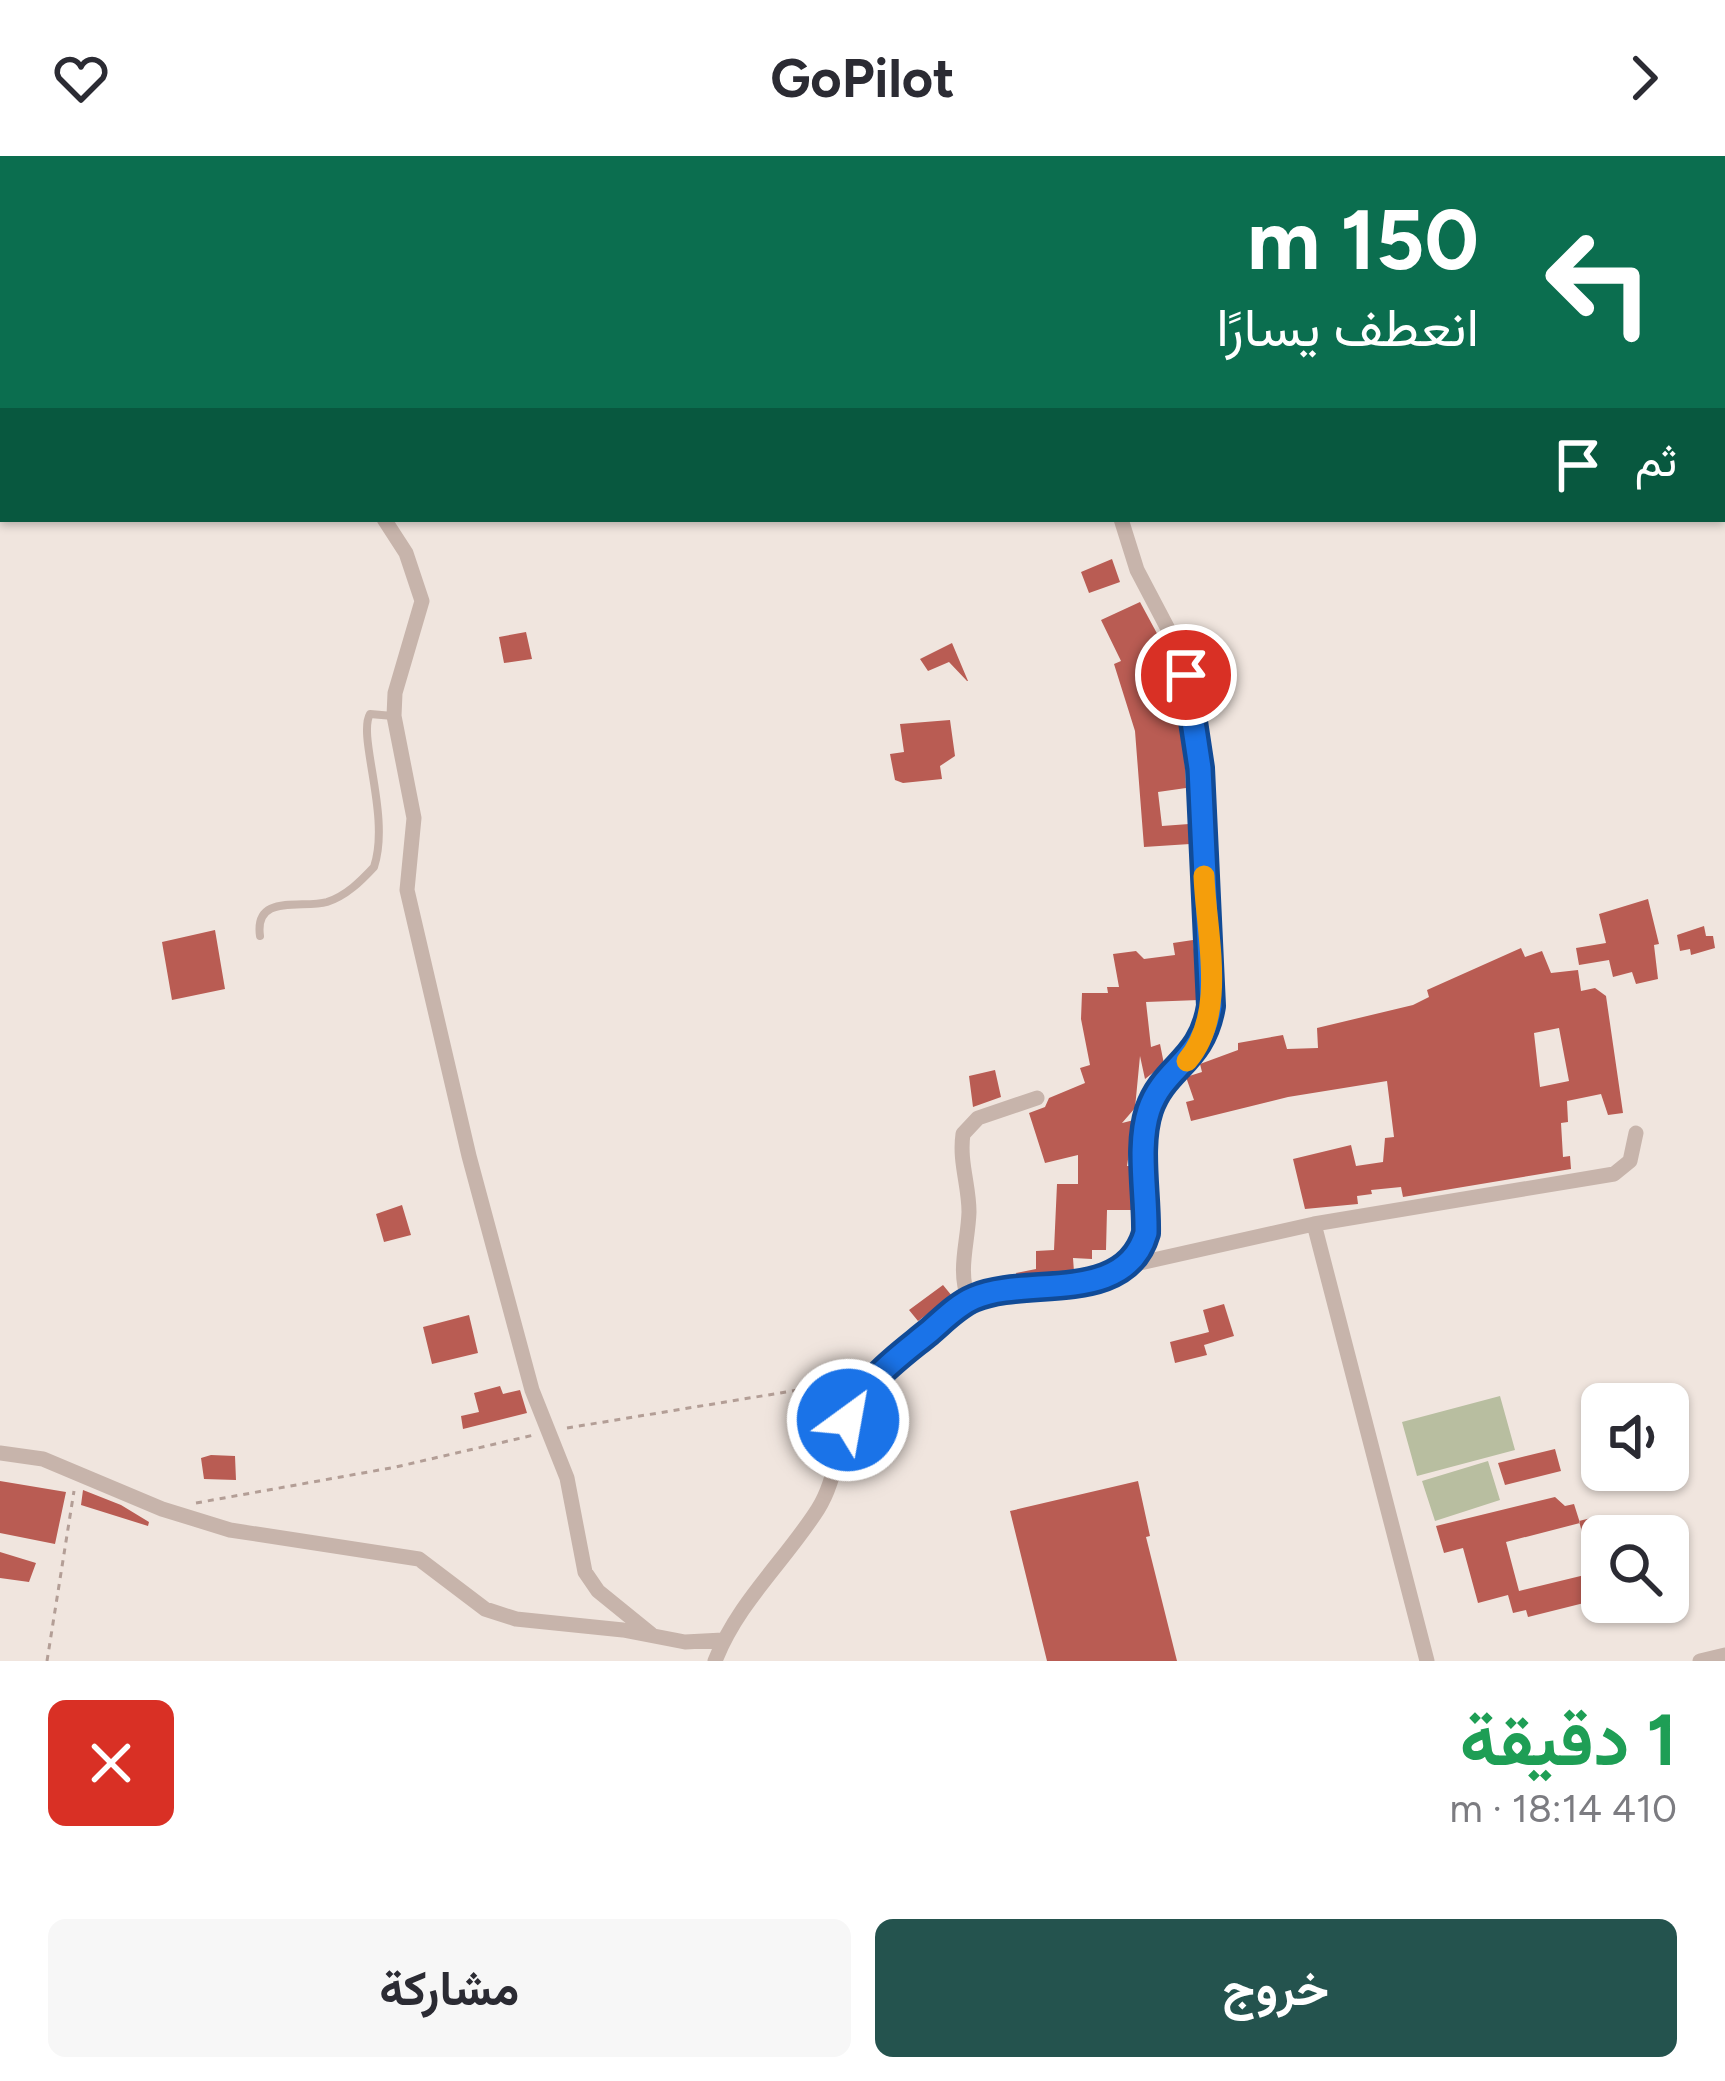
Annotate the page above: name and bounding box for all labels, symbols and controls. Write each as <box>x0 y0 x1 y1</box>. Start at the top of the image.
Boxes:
icon: heart <box>48 45 114 111</box>
icon: forward <box>1611 45 1677 111</box>
text: GoPilot <box>770 46 955 111</box>
text: 150 m <box>1247 189 1479 290</box>
icon: left <box>1521 204 1677 360</box>
text: انعطف يسارًا <box>1216 295 1479 360</box>
icon: arrive <box>1545 432 1611 498</box>
text: ثم <box>1635 433 1677 487</box>
pin <box>1135 624 1237 726</box>
icon: arrive <box>1153 642 1219 708</box>
position arrow <box>785 1357 911 1483</box>
map controls <box>1581 1383 1689 1623</box>
button: sound <box>1581 1383 1689 1491</box>
button: search <box>1581 1515 1689 1623</box>
text: 1 دقيقة <box>1460 1697 1677 1783</box>
button: close <box>48 1700 174 1826</box>
text: 410 m · 18:14 <box>1449 1785 1677 1832</box>
button: مشاركة <box>48 1919 851 2057</box>
button: خروج <box>875 1919 1677 2057</box>

